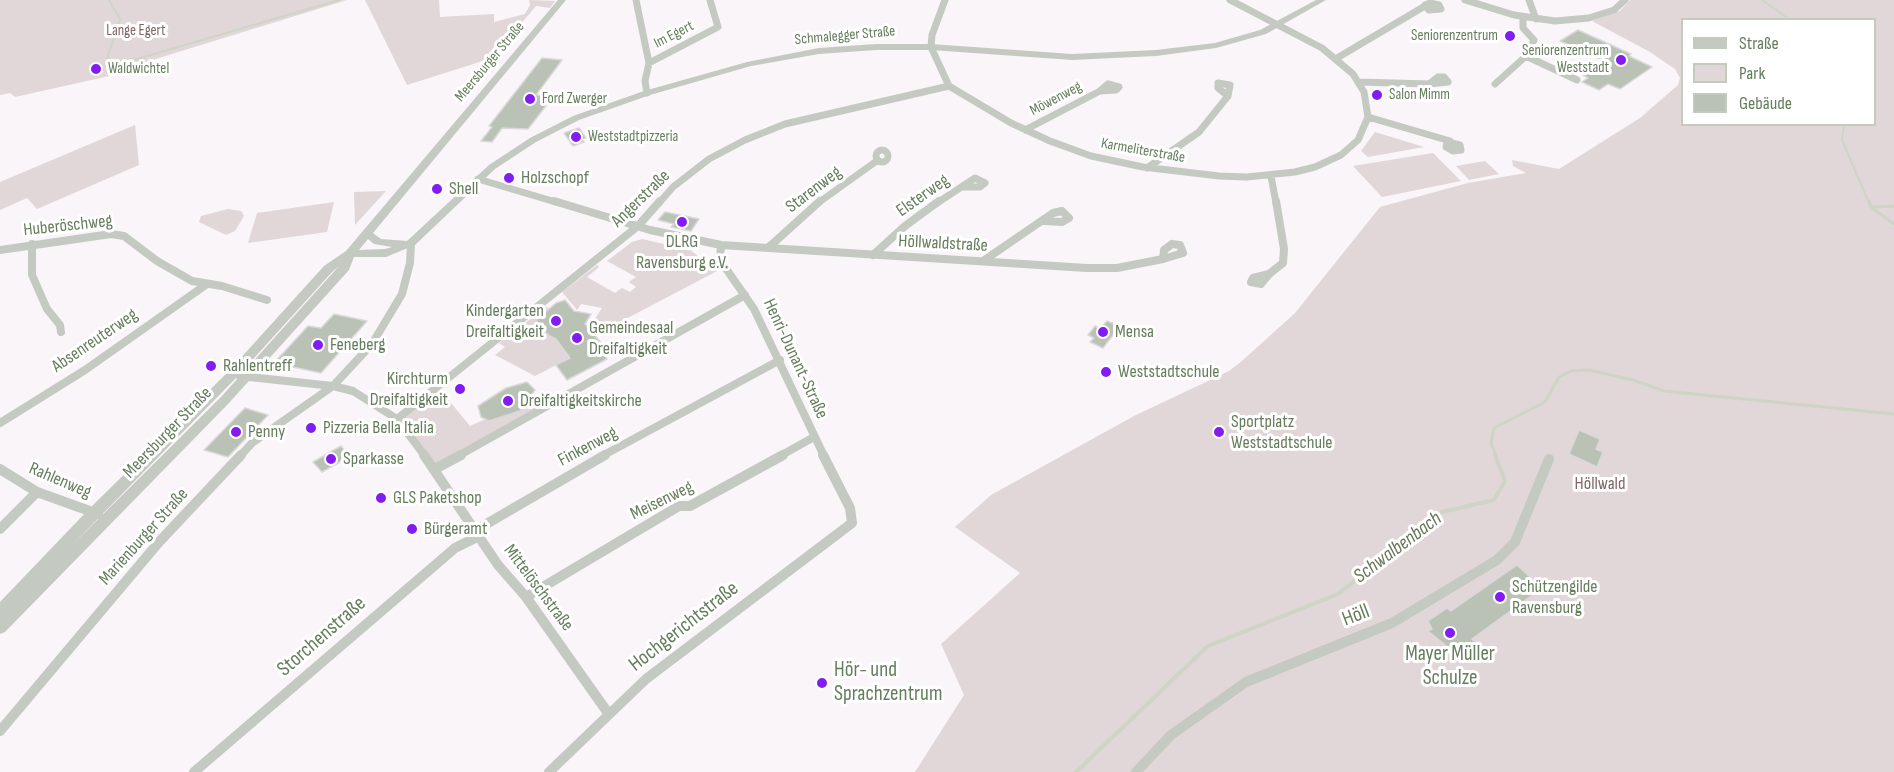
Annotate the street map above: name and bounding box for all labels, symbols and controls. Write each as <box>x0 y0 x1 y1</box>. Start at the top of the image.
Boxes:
street label: Im Egert <box>651 17 697 53</box>
street label: Meersburger Straße <box>451 18 529 106</box>
legend <box>1681 18 1876 126</box>
park label: Lange Egert <box>106 22 166 40</box>
street label: Schmalegger Straße <box>794 23 896 49</box>
place label: Seniorenzentrum <box>1411 27 1498 45</box>
marker: Seniorenzentrum <box>1503 29 1517 43</box>
text: Straße <box>1739 33 1779 54</box>
place label: Seniorenzentrum Weststadt <box>1522 42 1609 77</box>
marker: Seniorenzentrum Weststadt <box>1614 53 1628 67</box>
place label: Waldwichtel <box>108 60 169 78</box>
marker: Waldwichtel <box>89 62 103 76</box>
text: Park <box>1739 63 1765 84</box>
street label: Möwenweg <box>1027 78 1085 120</box>
place label: Salon Mimm <box>1389 86 1450 104</box>
marker: Salon Mimm <box>1370 88 1384 102</box>
place label: Ford Zwerger <box>542 90 607 108</box>
marker: Ford Zwerger <box>523 92 537 106</box>
text: Gebäude <box>1739 93 1792 114</box>
place label: Weststadtpizzeria <box>588 128 678 146</box>
marker: Weststadtpizzeria <box>569 130 583 144</box>
street label: Karmeliterstraße <box>1100 135 1186 167</box>
street label: Starenweg <box>782 162 846 218</box>
street label: Angerstraße <box>607 166 675 232</box>
place label: Holzschopf <box>521 167 589 189</box>
street label: Elsterweg <box>892 170 954 222</box>
marker: Holzschopf <box>502 171 516 185</box>
place label: Shell <box>449 178 478 200</box>
marker: Shell <box>430 182 444 196</box>
street label: Huberöschweg <box>22 211 114 241</box>
marker: DLRG Ravensburg e.V. <box>675 215 689 229</box>
place label: DLRG Ravensburg e.V. <box>636 231 728 274</box>
street label: Höllwaldstraße <box>898 231 988 257</box>
street label: Henri-Dunant-Straße <box>758 296 832 422</box>
place label: Kindergarten Dreifaltigkeit <box>466 300 544 342</box>
street label: Absenreuterweg <box>48 304 142 378</box>
marker: Kindergarten Dreifaltigkeit <box>549 314 563 328</box>
place label: Gemeindesaal Dreifaltigkeit <box>589 317 673 360</box>
place label: Mensa <box>1115 321 1154 343</box>
marker: Mensa <box>1096 325 1110 339</box>
marker: Gemeindesaal Dreifaltigkeit <box>570 331 584 345</box>
place label: Feneberg <box>330 334 385 356</box>
marker: Feneberg <box>311 338 325 352</box>
place label: Rahlentreff <box>223 355 292 377</box>
marker: Rahlentreff <box>204 359 218 373</box>
place label: Weststadtschule <box>1118 361 1220 383</box>
marker: Weststadtschule <box>1099 365 1113 379</box>
place label: Kirchturm Dreifaltigkeit <box>370 368 448 410</box>
marker: Kirchturm Dreifaltigkeit <box>453 382 467 396</box>
street label: Meersburger Straße <box>119 383 217 483</box>
place label: Dreifaltigkeitskirche <box>520 390 642 412</box>
marker: Dreifaltigkeitskirche <box>501 394 515 408</box>
place label: Sportplatz Weststadtschule <box>1231 411 1333 454</box>
place label: Pizzeria Bella Italia <box>323 417 434 439</box>
place label: Penny <box>248 421 285 443</box>
marker: Pizzeria Bella Italia <box>304 421 318 435</box>
street label: Finkenweg <box>555 422 621 472</box>
marker: Penny <box>229 425 243 439</box>
marker: Sportplatz Weststadtschule <box>1212 425 1226 439</box>
place label: Sparkasse <box>343 448 404 470</box>
marker: Sparkasse <box>324 452 338 466</box>
street label: Rahlenweg <box>26 458 94 504</box>
park label: Höllwald <box>1575 473 1625 495</box>
street label: Meisenweg <box>627 477 697 525</box>
street label: Marienburger Straße <box>95 484 193 590</box>
place label: GLS Paketshop <box>393 487 482 509</box>
marker: GLS Paketshop <box>374 491 388 505</box>
water label: Schwalbenbach <box>1349 507 1447 589</box>
place label: Bürgeramt <box>424 518 488 540</box>
marker: Bürgeramt <box>405 522 419 536</box>
street label: Mittelöschstraße <box>498 540 578 636</box>
street label: Hochgerichtstraße <box>624 576 744 678</box>
place label: Schützengilde Ravensburg <box>1512 576 1598 618</box>
marker: Schützengilde Ravensburg <box>1493 590 1507 604</box>
street label: Storchenstraße <box>272 592 372 682</box>
street label: Höll <box>1339 599 1373 633</box>
marker: Mayer Müller Schulze <box>1443 626 1457 640</box>
place label: Mayer Müller Schulze <box>1405 642 1495 692</box>
place label: Hör- und Sprachzentrum <box>834 658 942 708</box>
marker: Hör- und Sprachzentrum <box>815 676 829 690</box>

